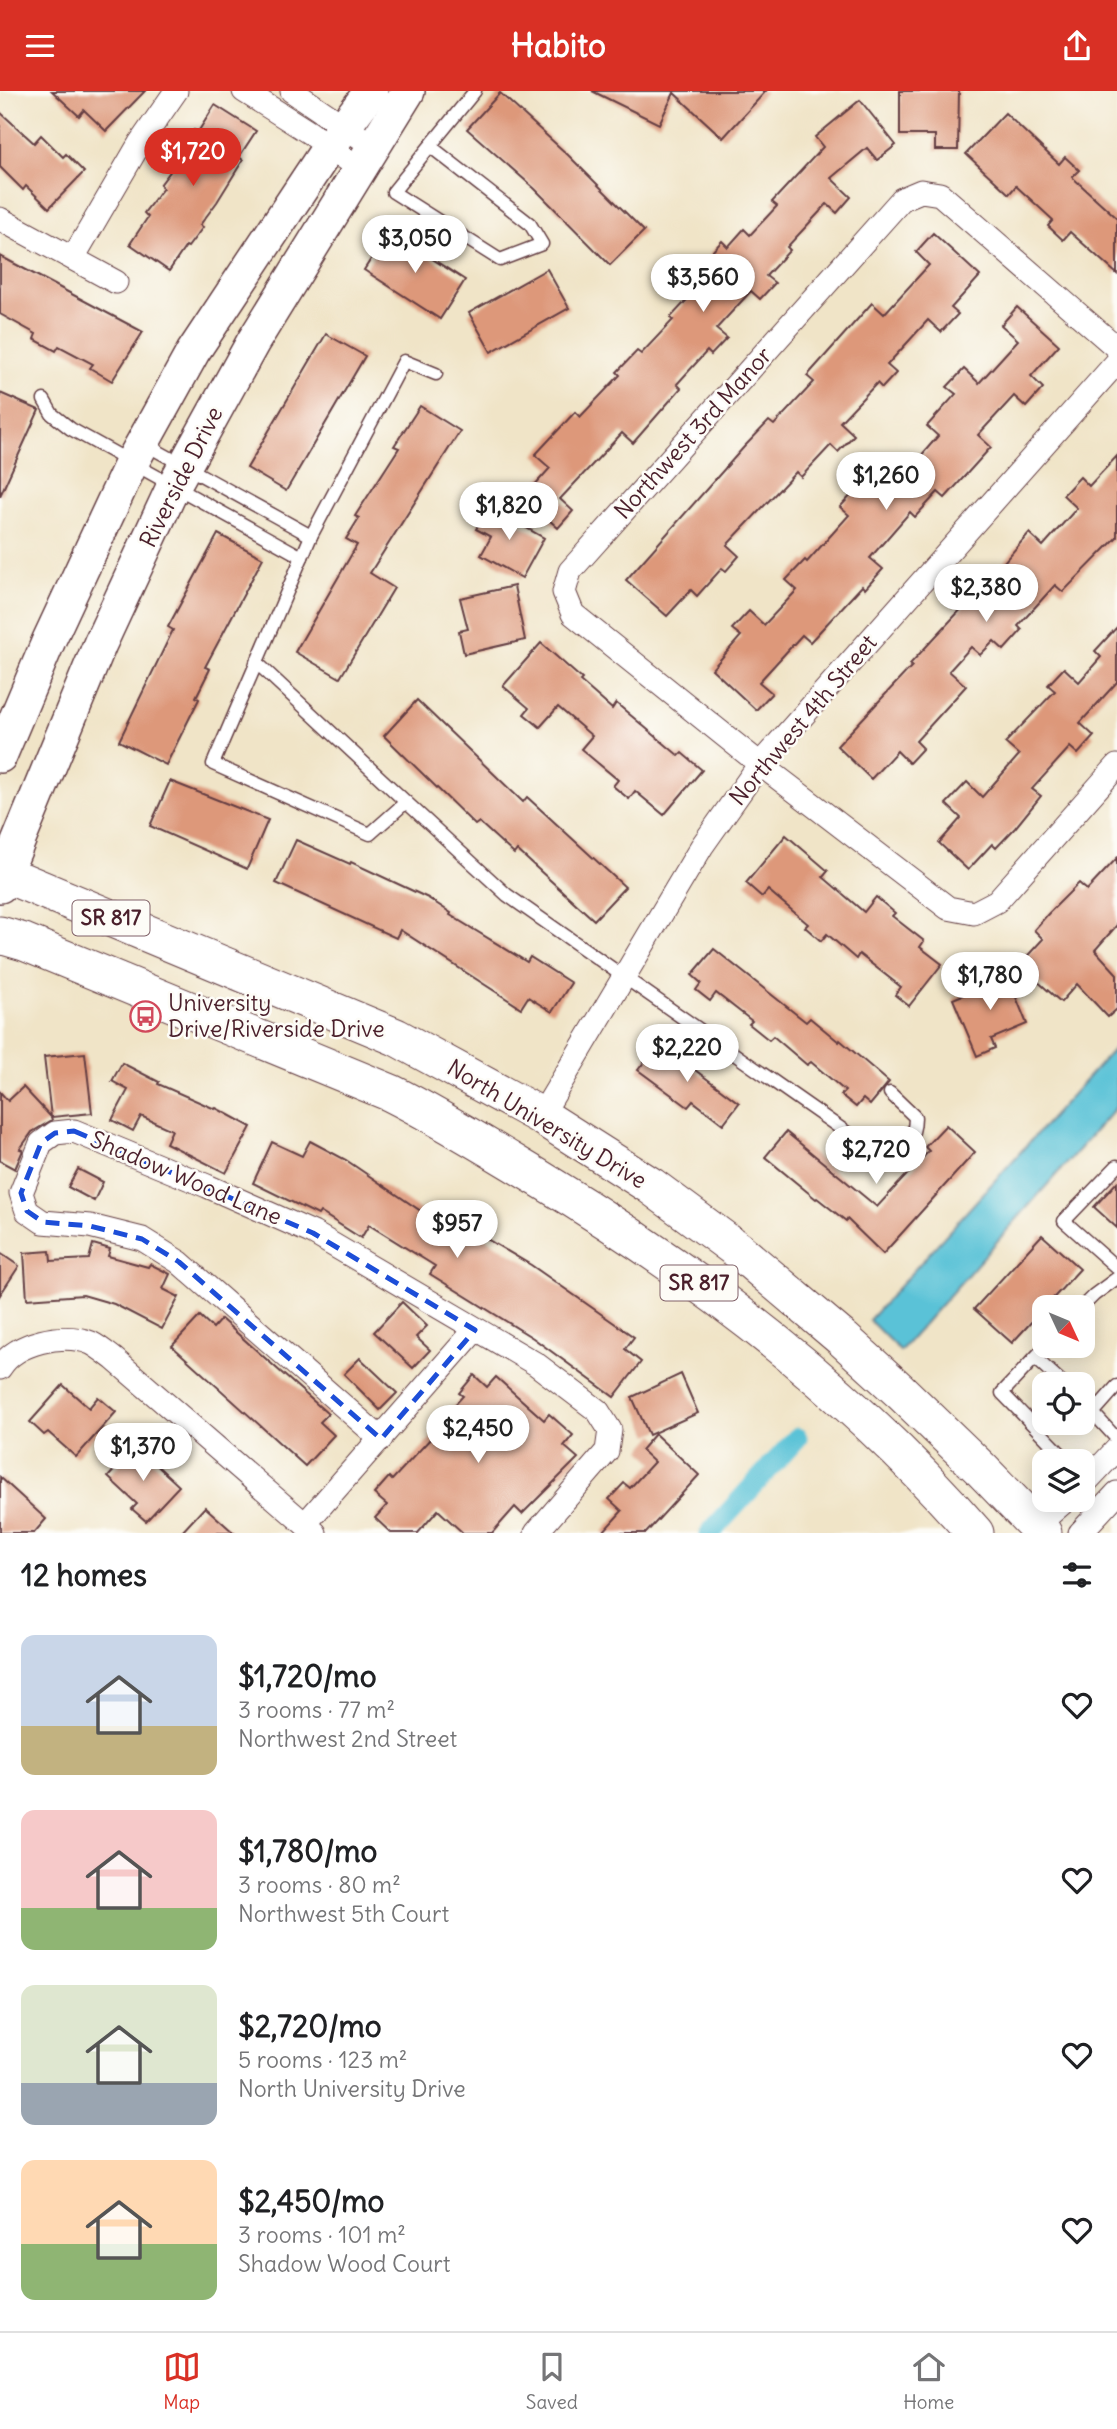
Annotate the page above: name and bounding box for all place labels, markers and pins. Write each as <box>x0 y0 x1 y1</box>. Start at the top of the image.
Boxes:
pin: $1,720 <box>136 129 250 188</box>
pin: $3,050 <box>358 215 472 275</box>
pin: $3,560 <box>646 255 760 314</box>
pin: $1,260 <box>829 453 943 512</box>
pin: $1,820 <box>452 483 566 542</box>
pin: $2,380 <box>929 565 1043 624</box>
pin: $1,780 <box>933 953 1047 1012</box>
place label: University Drive/Riverside Drive <box>168 988 385 1043</box>
bus stop icon: University Drive/Riverside Drive <box>128 999 162 1033</box>
pin: $2,220 <box>630 1025 744 1084</box>
pin: $2,720 <box>819 1127 933 1186</box>
pin: $957 <box>416 1201 498 1260</box>
pin: $2,450 <box>421 1405 535 1465</box>
pin: $1,370 <box>86 1423 200 1483</box>

